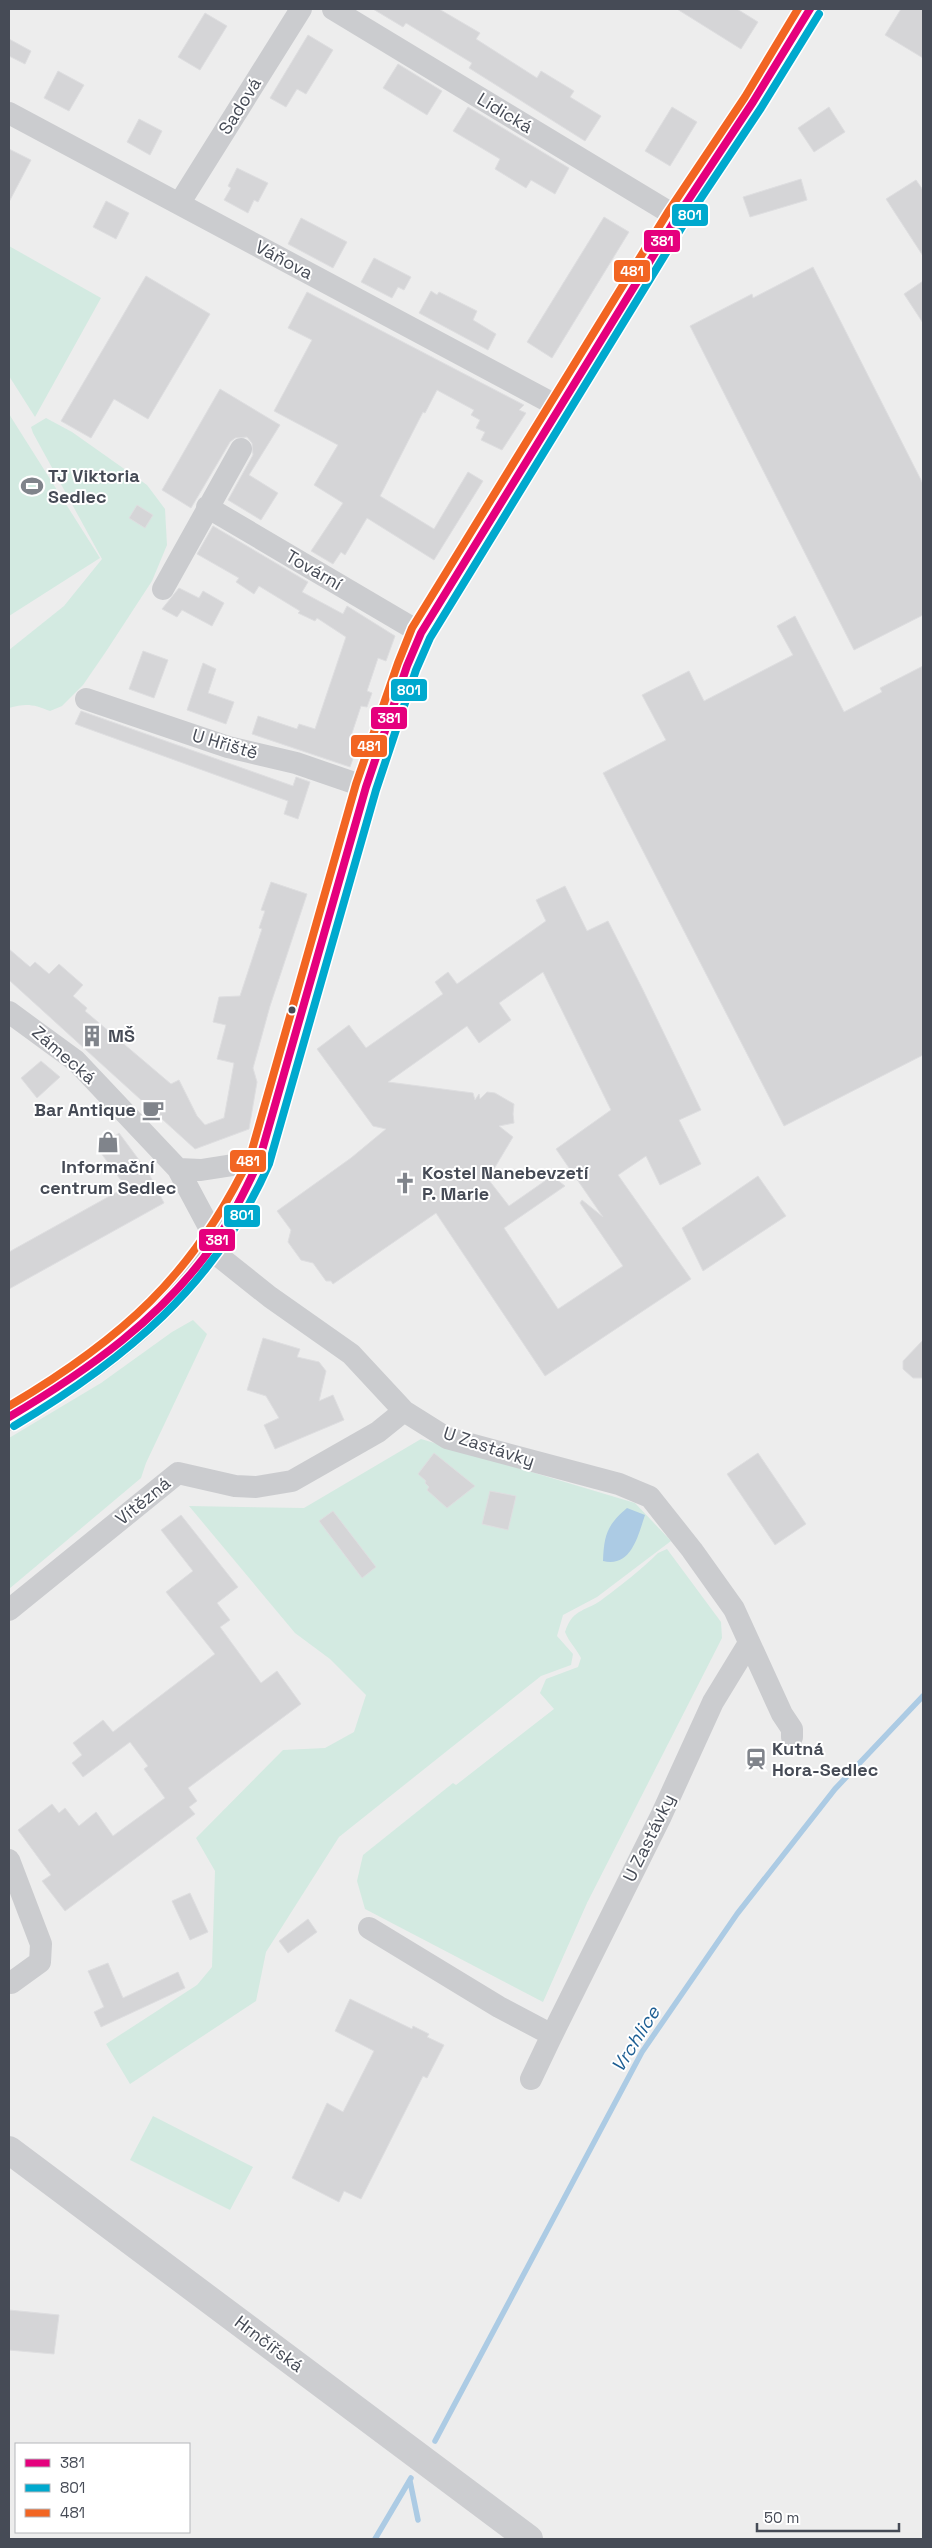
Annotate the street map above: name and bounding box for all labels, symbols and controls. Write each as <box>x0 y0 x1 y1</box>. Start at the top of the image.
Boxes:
street label: Sadová <box>213 73 266 139</box>
street label: Lidická <box>473 87 537 138</box>
line badge: 801 <box>671 203 709 227</box>
text: 801 <box>678 206 702 224</box>
line badge: 381 <box>643 229 681 253</box>
text: 381 <box>650 232 674 250</box>
street label: Váňova <box>251 235 317 284</box>
line badge: 481 <box>613 259 651 283</box>
text: 481 <box>620 262 644 280</box>
place label: TJ Viktoria Sedlec <box>48 464 140 508</box>
sports icon: TJ Viktoria Sedlec <box>19 473 45 499</box>
street label: Tovární <box>282 544 347 595</box>
line badge: 801 <box>390 678 428 702</box>
text: 801 <box>397 681 421 699</box>
line badge: 381 <box>370 706 408 730</box>
text: 381 <box>377 709 401 727</box>
street label: U Hřiště <box>190 723 261 764</box>
line badge: 481 <box>350 734 388 758</box>
text: 481 <box>357 737 381 755</box>
unlabelled marker <box>287 1005 297 1015</box>
street label: Zámecká <box>28 1021 101 1089</box>
building icon: MŠ <box>79 1023 105 1049</box>
place label: MŠ <box>108 1024 135 1047</box>
cafe icon: Bar Antique <box>140 1097 166 1123</box>
place label: Bar Antique <box>34 1098 136 1121</box>
shop icon: Informační centrum Sedlec <box>95 1129 121 1155</box>
line badge: 481 <box>229 1149 267 1173</box>
text: 481 <box>236 1152 260 1170</box>
place label: Informační centrum Sedlec <box>40 1155 176 1199</box>
place label: Kostel Nanebevzetí P. Marie <box>422 1161 589 1205</box>
church icon: Kostel Nanebevzetí P. Marie <box>392 1170 418 1196</box>
line badge: 801 <box>223 1204 261 1228</box>
text: 801 <box>230 1206 254 1224</box>
line badge: 381 <box>198 1228 236 1252</box>
text: 381 <box>205 1231 229 1249</box>
street label: U Zastávky <box>440 1421 538 1472</box>
street label: Vítězná <box>110 1471 175 1530</box>
place label: Kutná Hora-Sedlec <box>772 1737 878 1781</box>
station icon: Kutná Hora-Sedlec <box>743 1746 769 1772</box>
street label: U Zastávky <box>617 1790 680 1886</box>
water label: Vrchlice <box>605 2001 666 2077</box>
street label: Hrnčířská <box>230 2310 308 2377</box>
legend <box>15 2443 190 2533</box>
text: 381 <box>60 2453 85 2472</box>
text: 801 <box>60 2478 85 2497</box>
scale bar <box>757 2500 900 2532</box>
text: 481 <box>60 2503 85 2522</box>
text: 50 m <box>764 2508 799 2527</box>

